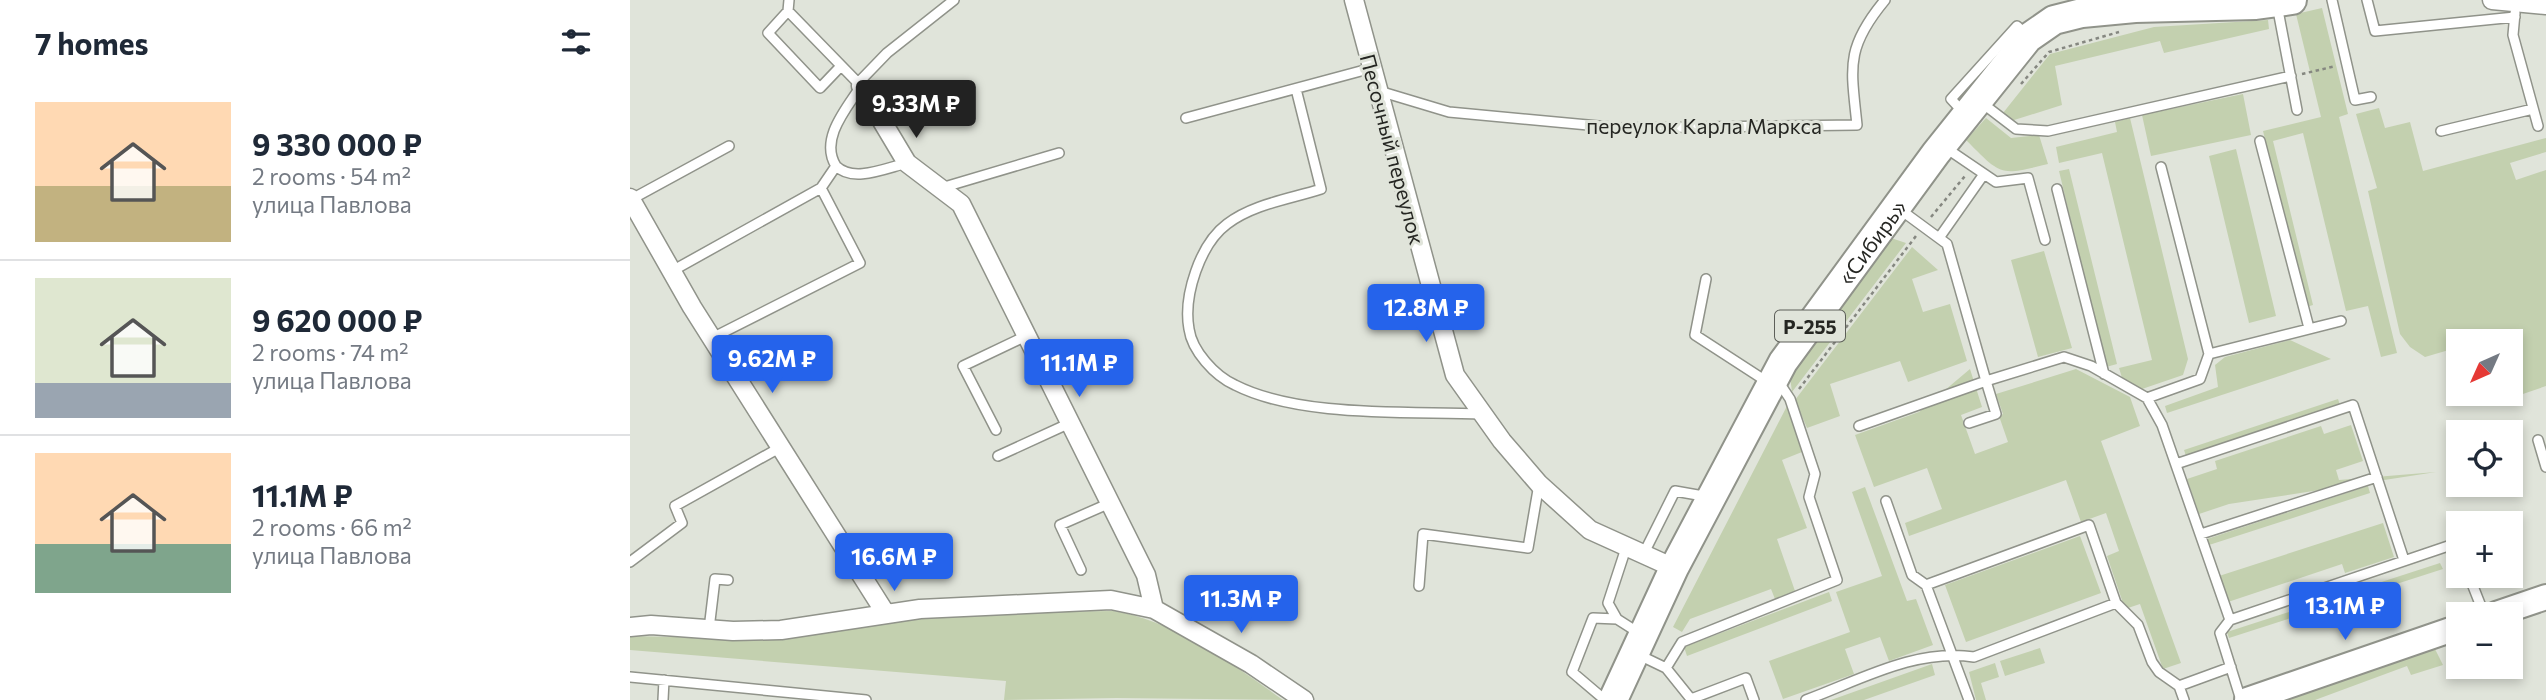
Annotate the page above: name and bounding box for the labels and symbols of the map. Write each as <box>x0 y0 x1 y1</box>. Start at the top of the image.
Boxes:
street label: Песочный переулок <box>1356 51 1430 247</box>
pin: 9.33M ₽ <box>851 80 981 140</box>
street label: переулок Карла Маркса <box>1586 113 1822 138</box>
street label: «Сибирь» <box>1832 194 1910 288</box>
pin: 12.8M ₽ <box>1361 284 1491 344</box>
road number: Р-255 <box>1775 310 1845 342</box>
north arrow <box>2446 329 2524 406</box>
pin: 9.62M ₽ <box>707 336 837 395</box>
pin: 11.1M ₽ <box>1014 340 1144 399</box>
pin: 16.6M ₽ <box>829 534 959 593</box>
pin: 11.3M ₽ <box>1176 576 1306 635</box>
pin: 13.1M ₽ <box>2280 582 2410 642</box>

